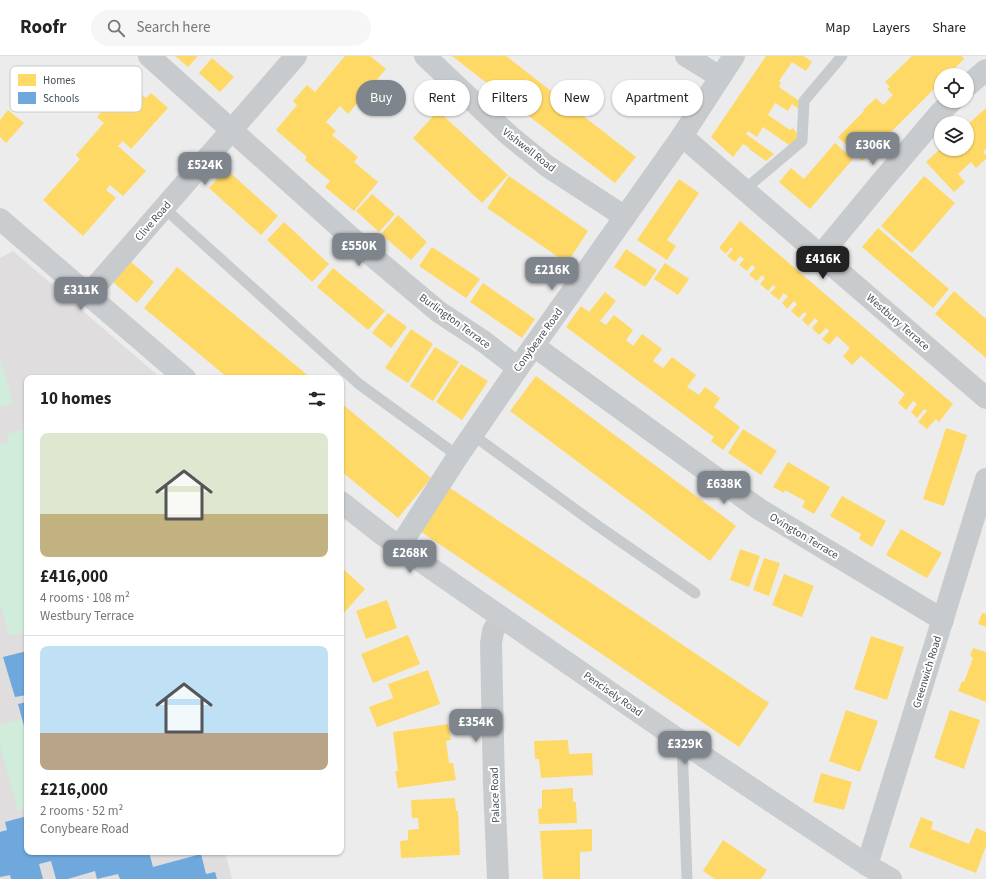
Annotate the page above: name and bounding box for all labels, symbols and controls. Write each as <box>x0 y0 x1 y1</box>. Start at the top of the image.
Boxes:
search box <box>91 10 371 46</box>
text: Roofr <box>20 14 67 41</box>
icon: search <box>105 17 127 39</box>
text: Search here <box>137 17 210 38</box>
text: Map <box>825 18 850 38</box>
text: Layers <box>872 18 910 38</box>
text: Share <box>932 18 966 38</box>
legend <box>10 66 142 112</box>
map controls <box>934 68 974 156</box>
button: locate <box>934 68 974 108</box>
text: Homes <box>43 73 76 88</box>
chip: Buy <box>356 80 406 116</box>
chip: Rent <box>414 80 470 116</box>
chip: Filters <box>478 80 542 116</box>
chip: New <box>550 80 604 116</box>
chip: Apartment <box>612 80 703 116</box>
text: Schools <box>43 91 80 106</box>
button: layers <box>934 116 974 156</box>
street label: Vishwell Road <box>499 124 559 176</box>
pin: £306K <box>845 132 901 166</box>
text: £306K <box>855 136 891 154</box>
pin: £524K <box>177 152 233 186</box>
text: £524K <box>187 156 223 174</box>
street label: Clive Road <box>132 198 174 244</box>
pin: £550K <box>331 233 387 267</box>
text: £550K <box>341 237 377 255</box>
pin: £416K <box>795 246 851 280</box>
text: £416K <box>805 250 841 268</box>
pin: £216K <box>524 257 580 291</box>
text: £216K <box>534 261 570 279</box>
pin: £311K <box>53 277 109 311</box>
text: £311K <box>63 281 99 299</box>
street label: Burlington Terrace <box>416 290 494 352</box>
street label: Westbury Terrace <box>863 290 933 354</box>
street label: Conybeare Road <box>510 305 566 375</box>
text: 10 homes <box>40 387 111 411</box>
icon: filters <box>306 388 328 410</box>
icon: home <box>148 459 220 531</box>
pin: £638K <box>696 471 752 505</box>
text: £638K <box>706 475 742 493</box>
street label: Ovington Terrace <box>767 509 842 563</box>
pin: £268K <box>382 540 438 574</box>
text: £268K <box>392 544 428 562</box>
text: £416,000 <box>40 565 108 589</box>
text: 4 rooms · 108 m² <box>40 589 130 607</box>
text: Westbury Terrace <box>40 607 134 625</box>
street label: Greenwich Road <box>909 634 945 710</box>
street label: Pencisely Road <box>580 668 646 720</box>
icon: home <box>148 672 220 744</box>
pin: £354K <box>448 709 504 743</box>
text: £354K <box>458 713 494 731</box>
pin: £329K <box>657 731 713 765</box>
text: £329K <box>667 735 703 753</box>
street label: Palace Road <box>487 767 503 823</box>
text: £216,000 <box>40 778 108 802</box>
text: 2 rooms · 52 m² <box>40 802 123 820</box>
text: Conybeare Road <box>40 820 129 838</box>

